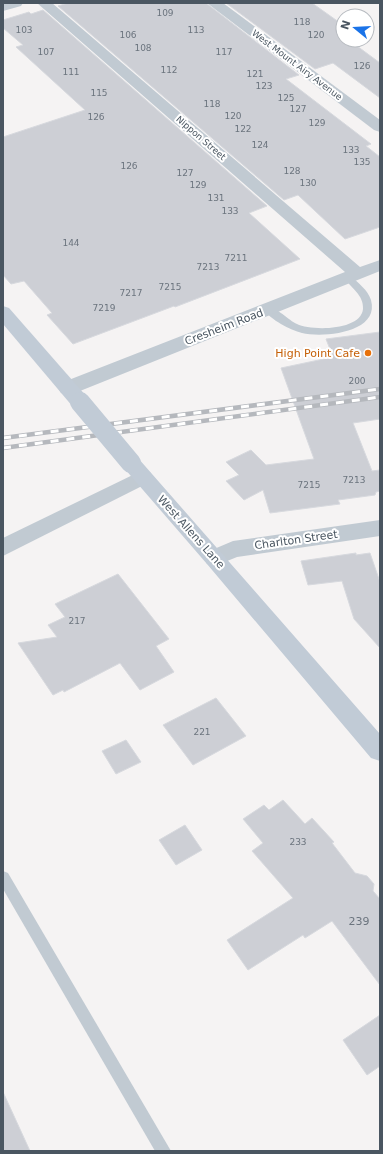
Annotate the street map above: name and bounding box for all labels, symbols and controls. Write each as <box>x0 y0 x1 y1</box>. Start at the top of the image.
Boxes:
house number: 109 <box>156 8 174 18</box>
north arrow <box>335 8 375 48</box>
house number: 118 <box>293 17 311 27</box>
text: N <box>338 19 354 31</box>
house number: 103 <box>15 25 33 35</box>
house number: 113 <box>187 25 205 35</box>
street label: West Mount Airy Avenue <box>250 28 344 102</box>
house number: 106 <box>119 30 137 40</box>
house number: 120 <box>307 30 325 40</box>
house number: 108 <box>134 43 152 53</box>
house number: 107 <box>37 47 55 57</box>
house number: 117 <box>215 47 233 57</box>
house number: 126 <box>353 61 371 71</box>
house number: 112 <box>160 65 178 75</box>
house number: 111 <box>62 67 80 77</box>
house number: 121 <box>246 69 264 79</box>
house number: 123 <box>255 81 273 91</box>
house number: 115 <box>90 88 108 98</box>
house number: 125 <box>277 93 295 103</box>
house number: 118 <box>203 99 221 109</box>
house number: 127 <box>289 104 307 114</box>
house number: 120 <box>224 111 242 121</box>
house number: 126 <box>87 112 105 122</box>
street label: Nippon Street <box>174 114 228 162</box>
house number: 129 <box>308 118 326 128</box>
house number: 122 <box>234 124 252 134</box>
house number: 124 <box>251 140 269 150</box>
house number: 133 <box>342 145 360 155</box>
house number: 135 <box>353 157 371 167</box>
house number: 126 <box>120 161 138 171</box>
house number: 128 <box>283 166 301 176</box>
house number: 127 <box>176 168 194 178</box>
house number: 130 <box>299 178 317 188</box>
house number: 129 <box>189 180 207 190</box>
house number: 131 <box>207 193 225 203</box>
house number: 133 <box>221 206 239 216</box>
house number: 144 <box>62 238 80 248</box>
house number: 7211 <box>225 253 247 263</box>
house number: 7213 <box>197 262 219 272</box>
house number: 7215 <box>159 282 181 292</box>
house number: 7217 <box>120 288 142 298</box>
house number: 7219 <box>93 303 116 313</box>
street label: Cresheim Road <box>183 306 265 348</box>
place label: High Point Cafe <box>275 347 360 360</box>
marker: High Point Cafe <box>363 348 373 358</box>
house number: 200 <box>348 376 366 386</box>
house number: 7213 <box>343 475 365 485</box>
house number: 7215 <box>298 480 320 490</box>
street label: West Allens Lane <box>155 493 227 571</box>
street label: Charlton Street <box>254 528 339 552</box>
house number: 217 <box>68 616 86 626</box>
house number: 221 <box>193 727 211 737</box>
house number: 233 <box>289 837 307 847</box>
house number: 239 <box>349 915 370 928</box>

